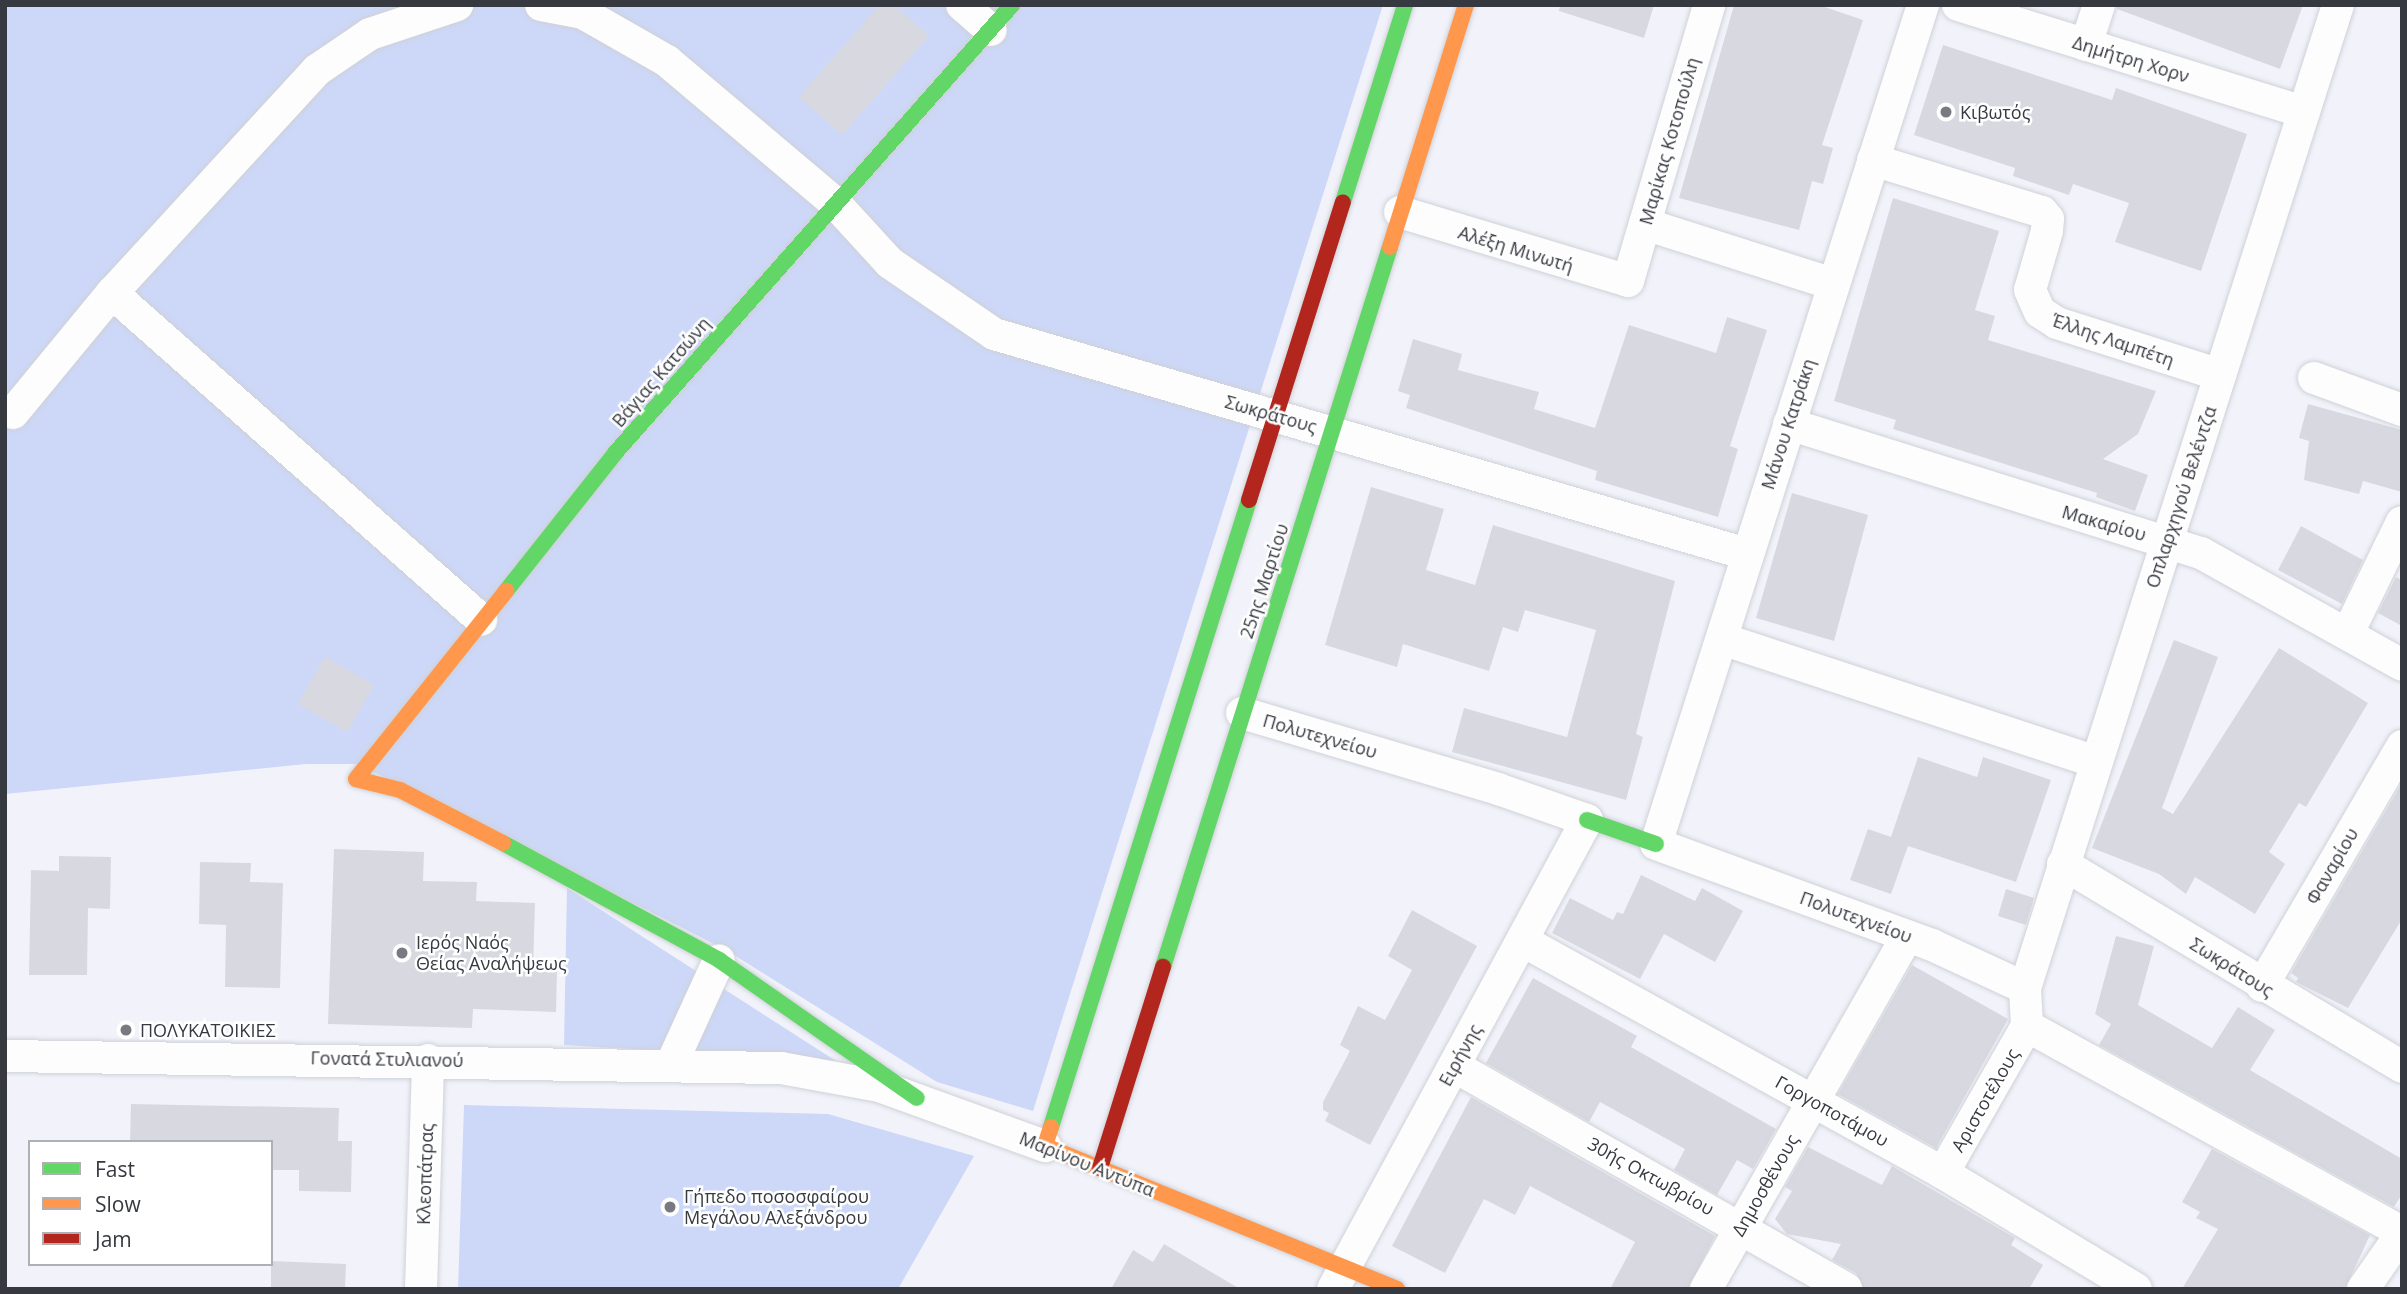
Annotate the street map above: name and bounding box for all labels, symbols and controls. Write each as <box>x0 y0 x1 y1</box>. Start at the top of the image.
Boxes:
street label: Δημήτρη Χορν <box>2070 31 2192 87</box>
street label: Μαρίκας Κοτοπούλη <box>1635 55 1703 227</box>
place label: Κιβωτός <box>1960 101 2030 123</box>
marker: Κιβωτός <box>1938 104 1954 120</box>
street label: Αλέξη Μινωτή <box>1456 221 1576 277</box>
street label: Έλλης Λαμπέτη <box>2049 309 2177 371</box>
street label: Βάγιας Κατσώνη <box>607 313 715 431</box>
street label: Μάνου Κατράκη <box>1757 356 1819 492</box>
street label: Σωκράτους <box>1223 391 1319 437</box>
street label: Οπλαρχηγού Βελέντζα <box>2141 403 2221 591</box>
street label: Μακαρίου <box>2060 501 2148 545</box>
street label: 25ης Μαρτίου <box>1235 521 1293 641</box>
street label: Πολυτεχνείου <box>1260 709 1380 763</box>
street label: Φαναρίου <box>2301 824 2363 908</box>
street label: Πολυτεχνείου <box>1797 887 1915 947</box>
place label: Ιερός Ναός Θείας Αναλήψεως <box>416 932 567 974</box>
street label: Σωκράτους <box>2186 933 2278 1001</box>
marker: Ιερός Ναός Θείας Αναλήψεως <box>394 945 410 961</box>
place label: ΠΟΛΥΚΑΤΟΙΚΙΕΣ <box>140 1019 276 1041</box>
street label: Ειρήνης <box>1434 1020 1486 1090</box>
marker: ΠΟΛΥΚΑΤΟΙΚΙΕΣ <box>118 1022 134 1038</box>
street label: Αριστοτέλους <box>1947 1044 2023 1156</box>
street label: Γονατά Στυλιανού <box>310 1047 464 1071</box>
street label: Γοργοποτάμου <box>1772 1071 1892 1151</box>
street label: Κλεοπάτρας <box>412 1123 438 1225</box>
street label: Μαρίνου Αντύπα <box>1016 1127 1158 1201</box>
street label: Δημοσθένους <box>1727 1130 1803 1240</box>
street label: 30ής Οκτωβρίου <box>1584 1132 1718 1220</box>
legend <box>28 1140 273 1266</box>
text: Fast <box>95 1155 135 1183</box>
place label: Γήπεδο ποσοσφαίρου Μεγάλου Αλεξάνδρου <box>684 1186 869 1228</box>
text: Slow <box>95 1190 141 1218</box>
marker: Γήπεδο ποσοσφαίρου Μεγάλου Αλεξάνδρου <box>662 1199 678 1215</box>
text: Jam <box>95 1225 132 1253</box>

